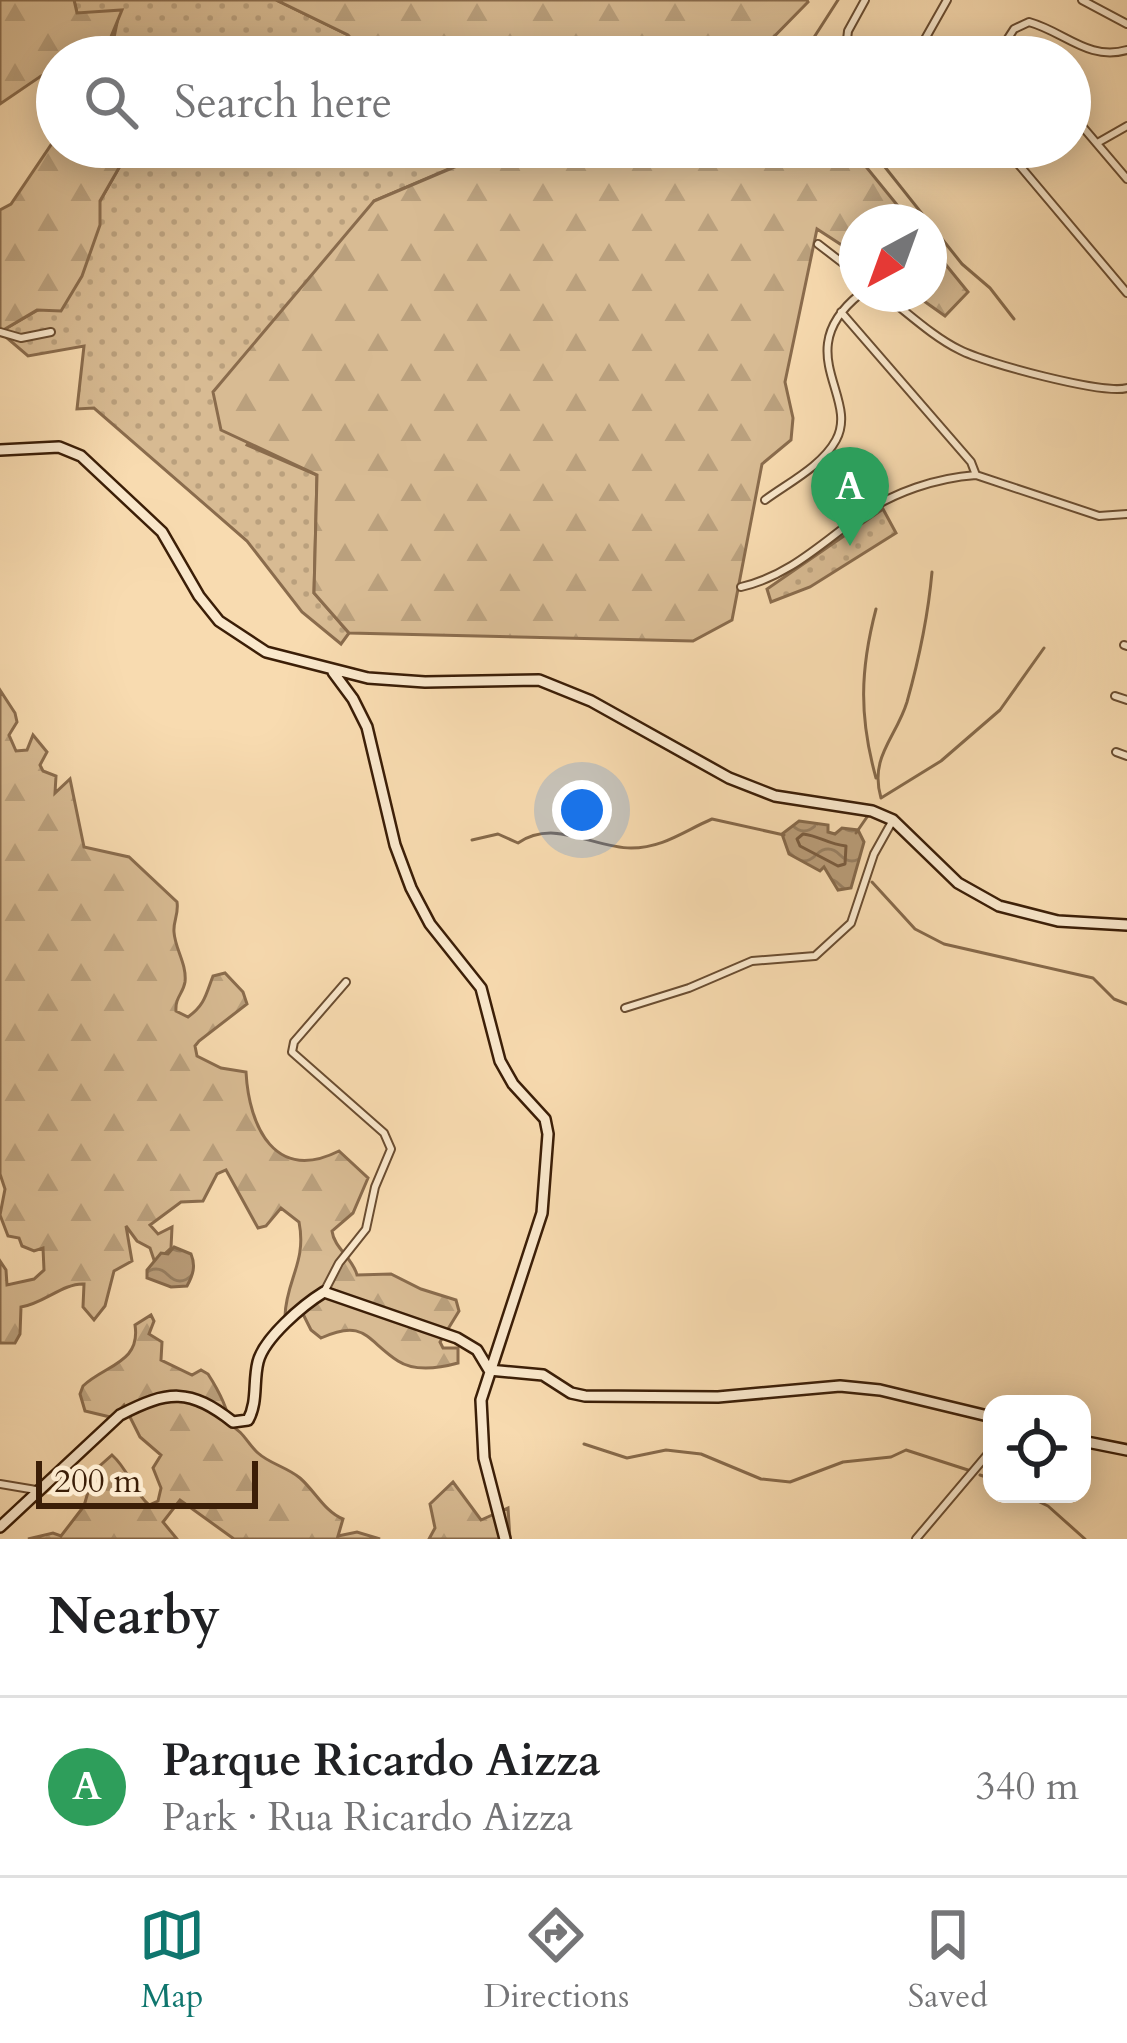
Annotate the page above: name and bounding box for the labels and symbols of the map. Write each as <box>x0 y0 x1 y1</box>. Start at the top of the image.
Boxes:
north arrow <box>839 204 947 312</box>
pin: A <box>811 447 889 546</box>
your location <box>552 780 612 840</box>
scale bar <box>36 1455 258 1508</box>

